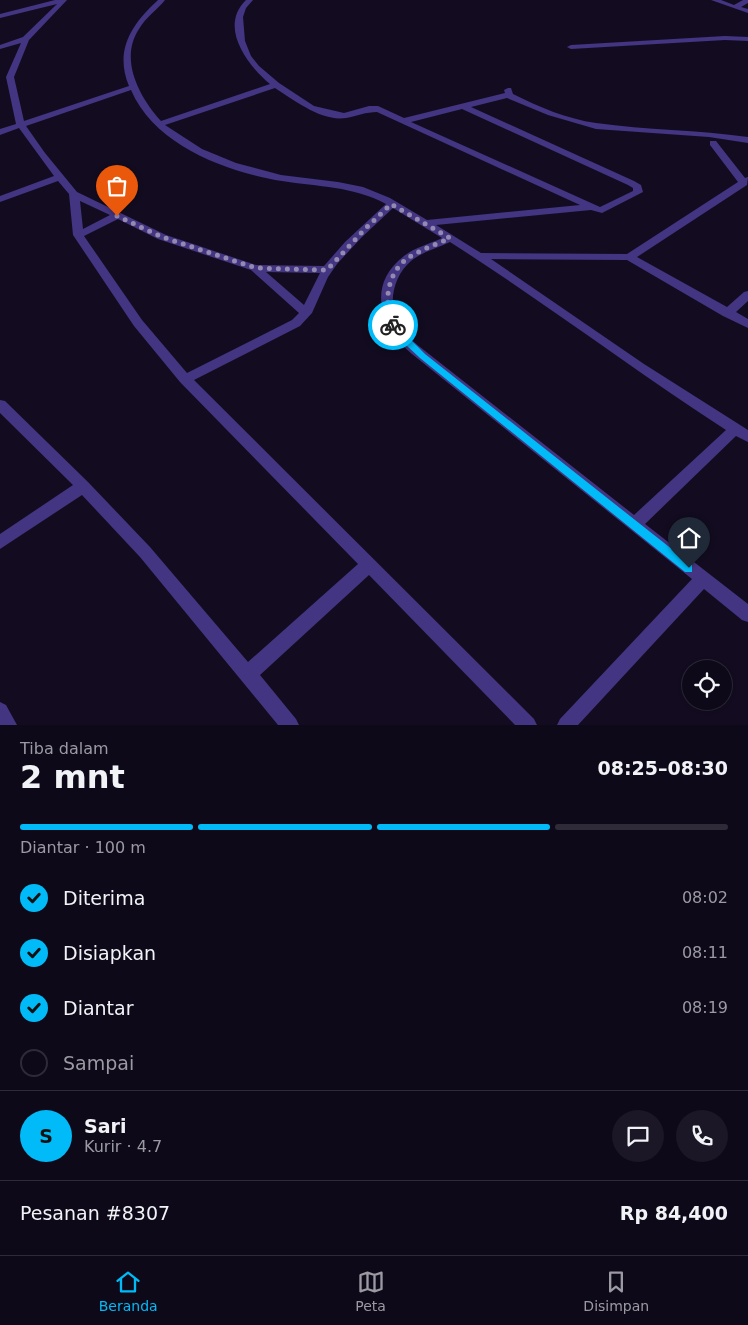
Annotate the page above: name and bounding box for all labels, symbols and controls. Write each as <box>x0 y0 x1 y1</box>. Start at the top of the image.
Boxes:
pin <box>96 165 138 216</box>
icon: bag <box>103 172 131 200</box>
courier <box>368 300 418 350</box>
icon: bike <box>379 311 407 339</box>
pin <box>668 517 710 568</box>
icon: home <box>675 524 703 552</box>
map controls <box>682 660 732 710</box>
button: locate <box>682 660 732 710</box>
text: Tiba dalam <box>20 739 109 758</box>
text: 08:25–08:30 <box>598 757 728 779</box>
text: 2 mnt <box>20 758 125 796</box>
text: Diantar · 100 m <box>20 838 146 857</box>
icon: check <box>20 884 48 912</box>
text: Diterima <box>63 887 145 909</box>
text: 08:02 <box>682 888 728 907</box>
icon: check <box>20 939 48 967</box>
text: Disiapkan <box>63 942 156 964</box>
text: 08:11 <box>682 943 728 962</box>
icon: check <box>20 994 48 1022</box>
text: Diantar <box>63 997 134 1019</box>
text: 08:19 <box>682 998 728 1017</box>
text: Sampai <box>63 1052 134 1074</box>
button: chat <box>612 1110 664 1162</box>
button: phone <box>676 1110 728 1162</box>
text: Sari <box>84 1115 126 1137</box>
text: S <box>39 1125 53 1147</box>
text: Kurir · 4.7 <box>84 1137 162 1156</box>
text: Pesanan #8307 <box>20 1202 170 1224</box>
text: Rp 84,400 <box>620 1202 728 1224</box>
tab: Beranda <box>99 1268 158 1314</box>
tab: Peta <box>355 1268 386 1314</box>
tab: Disimpan <box>583 1268 649 1314</box>

